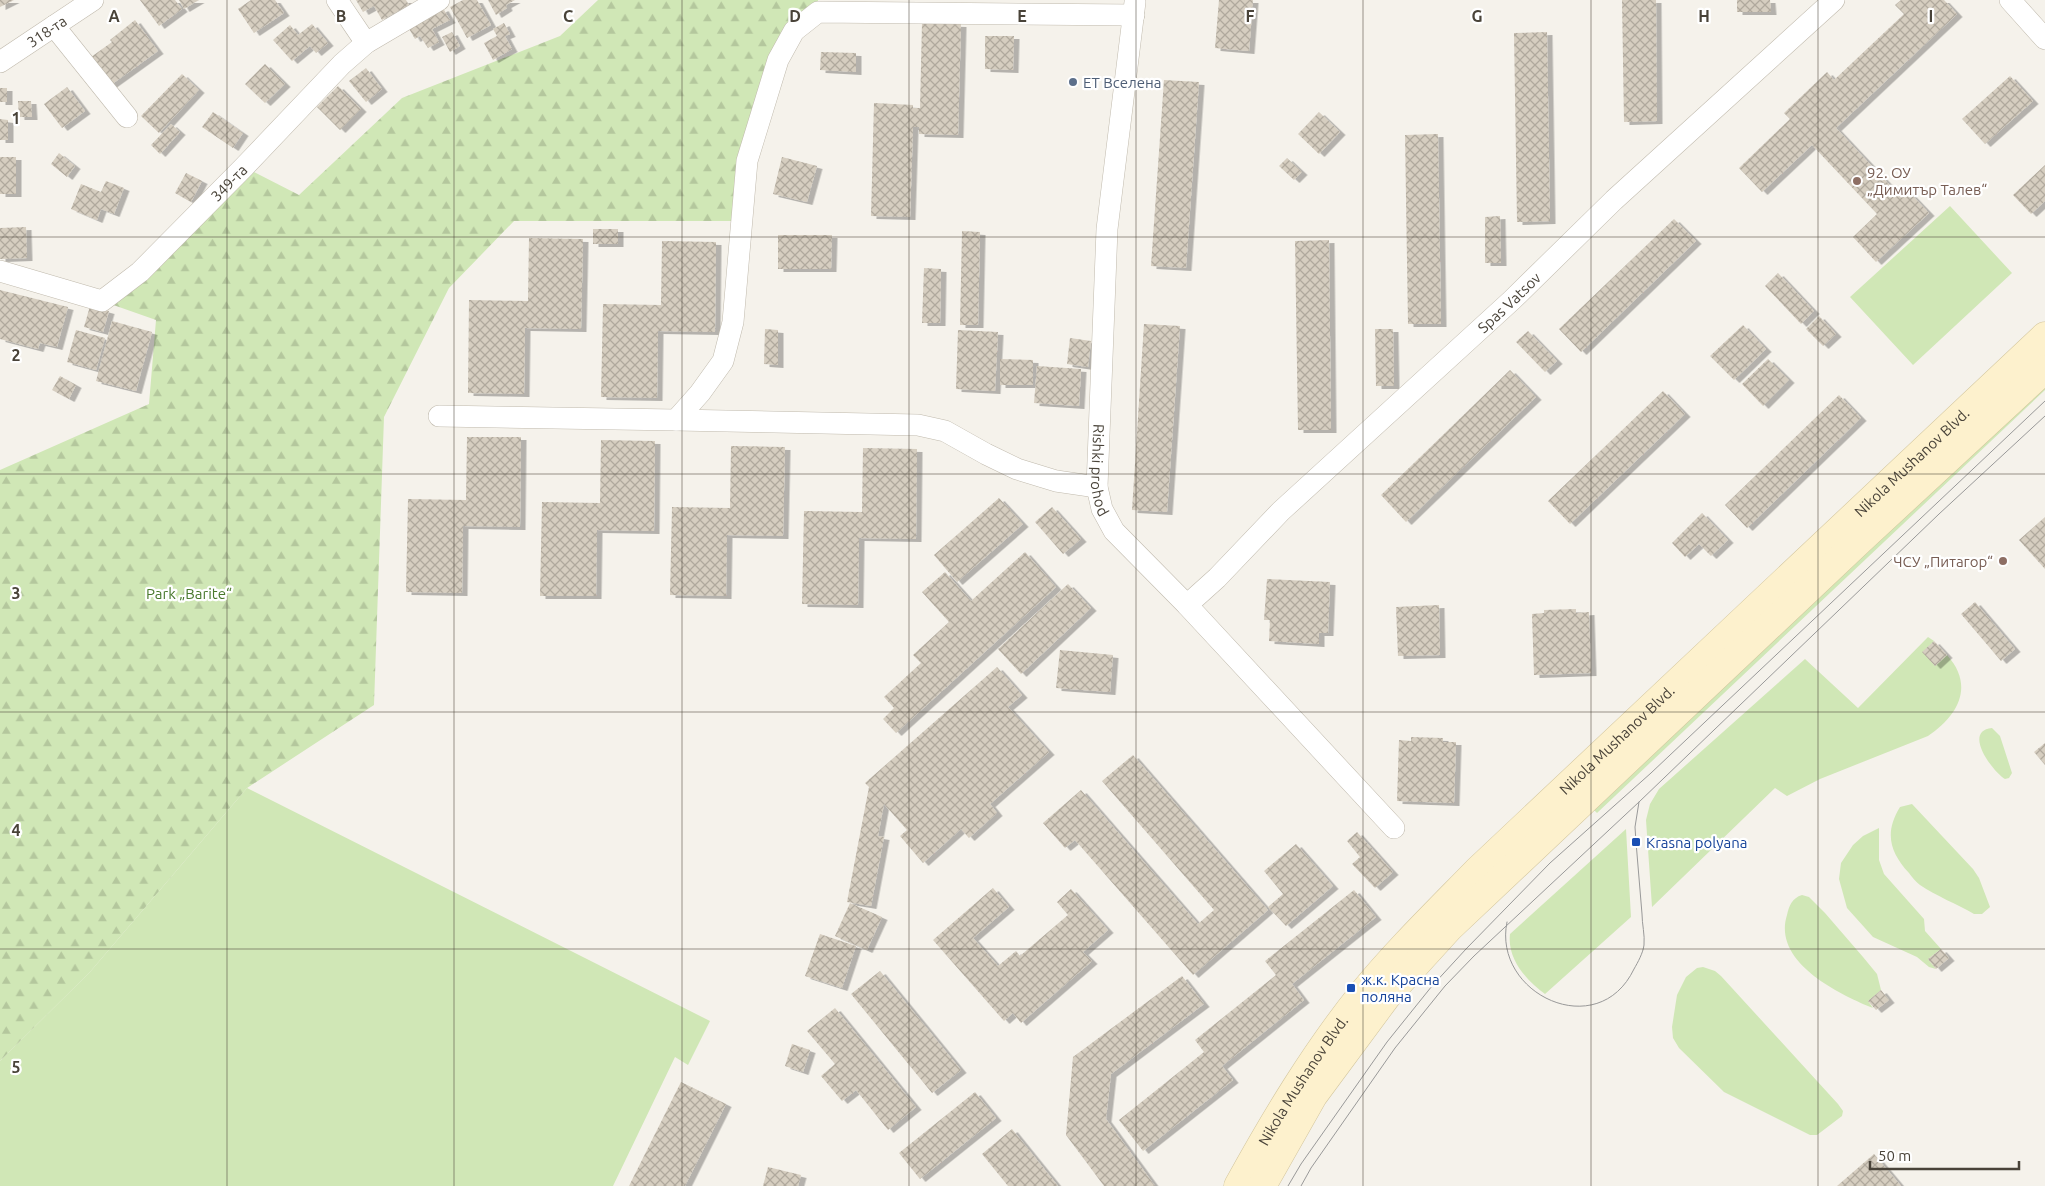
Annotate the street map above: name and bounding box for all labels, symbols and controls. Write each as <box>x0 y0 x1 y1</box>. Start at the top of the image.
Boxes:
text: A <box>108 7 120 25</box>
text: B <box>336 7 346 25</box>
text: C <box>563 7 573 25</box>
text: D <box>789 7 801 25</box>
text: E <box>1017 7 1027 25</box>
text: F <box>1246 7 1255 25</box>
text: G <box>1471 7 1483 25</box>
text: H <box>1698 7 1710 25</box>
text: I <box>1929 7 1933 25</box>
street label: 318-та <box>24 12 70 50</box>
place label: ЕТ Вселена <box>1083 74 1162 91</box>
marker: ЕТ Вселена <box>1067 76 1079 88</box>
text: 1 <box>11 109 21 127</box>
street label: 349-та <box>207 161 250 204</box>
place label: 92. ОУ „Димитър Талев“ <box>1867 164 1987 198</box>
marker: 92. ОУ „Димитър Талев“ <box>1851 175 1863 187</box>
street label: Spas Vatsov <box>1474 268 1544 336</box>
text: 2 <box>11 346 21 364</box>
street label: Nikola Mushanov Blvd. <box>1850 404 1972 520</box>
street label: Rishki prohod <box>1088 424 1113 519</box>
place label: ЧСУ „Питагор“ <box>1893 553 1993 570</box>
marker: ЧСУ „Питагор“ <box>1997 555 2009 567</box>
text: 3 <box>11 584 21 602</box>
park label: Park „Barite“ <box>146 585 232 602</box>
street label: Nikola Mushanov Blvd. <box>1556 681 1677 798</box>
text: 4 <box>11 821 21 839</box>
place label: Krasna polyana <box>1646 834 1747 851</box>
marker: Krasna polyana <box>1630 836 1642 848</box>
place label: ж.к. Красна поляна <box>1361 971 1440 1005</box>
marker: ж.к. Красна поляна <box>1345 982 1357 994</box>
street label: Nikola Mushanov Blvd. <box>1254 1012 1351 1148</box>
text: 5 <box>11 1058 21 1076</box>
scale bar <box>1870 1138 2019 1170</box>
text: 50 m <box>1878 1147 1911 1164</box>

